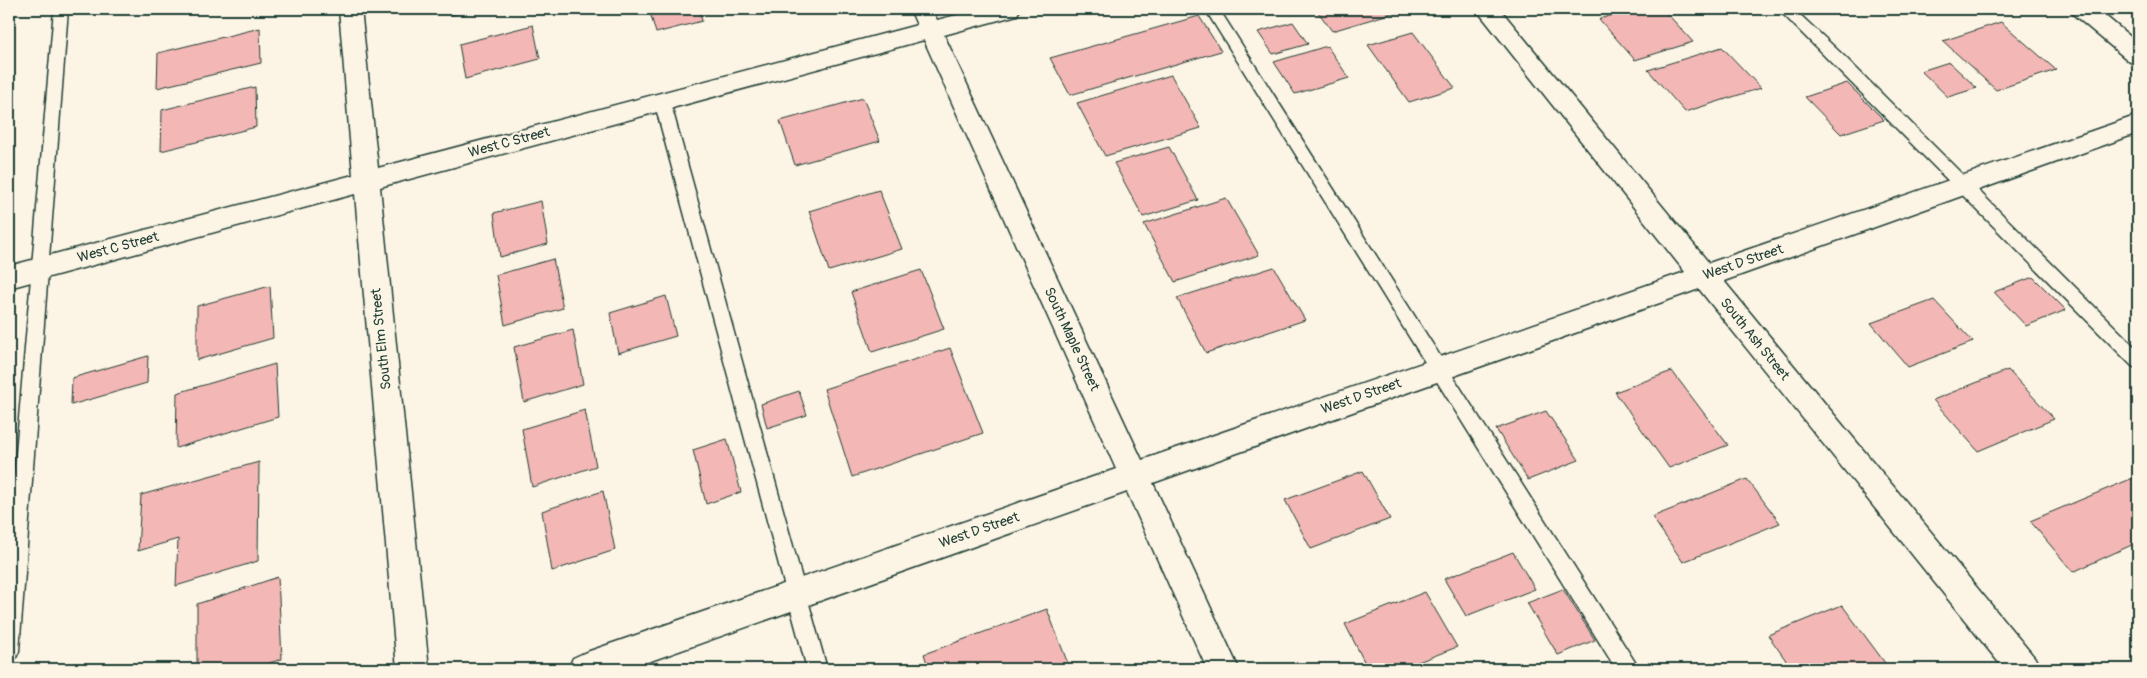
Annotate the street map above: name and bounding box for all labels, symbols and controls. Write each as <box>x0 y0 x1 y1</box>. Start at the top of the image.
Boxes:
street label: West C Street <box>466 123 552 161</box>
street label: West C Street <box>75 228 161 266</box>
street label: West D Street <box>1701 240 1786 284</box>
street label: South Maple Street <box>1041 284 1104 394</box>
street label: South Elm Street <box>367 287 395 391</box>
street label: South Ash Street <box>1717 294 1794 384</box>
street label: West D Street <box>1319 374 1404 418</box>
street label: West D Street <box>937 508 1022 552</box>

